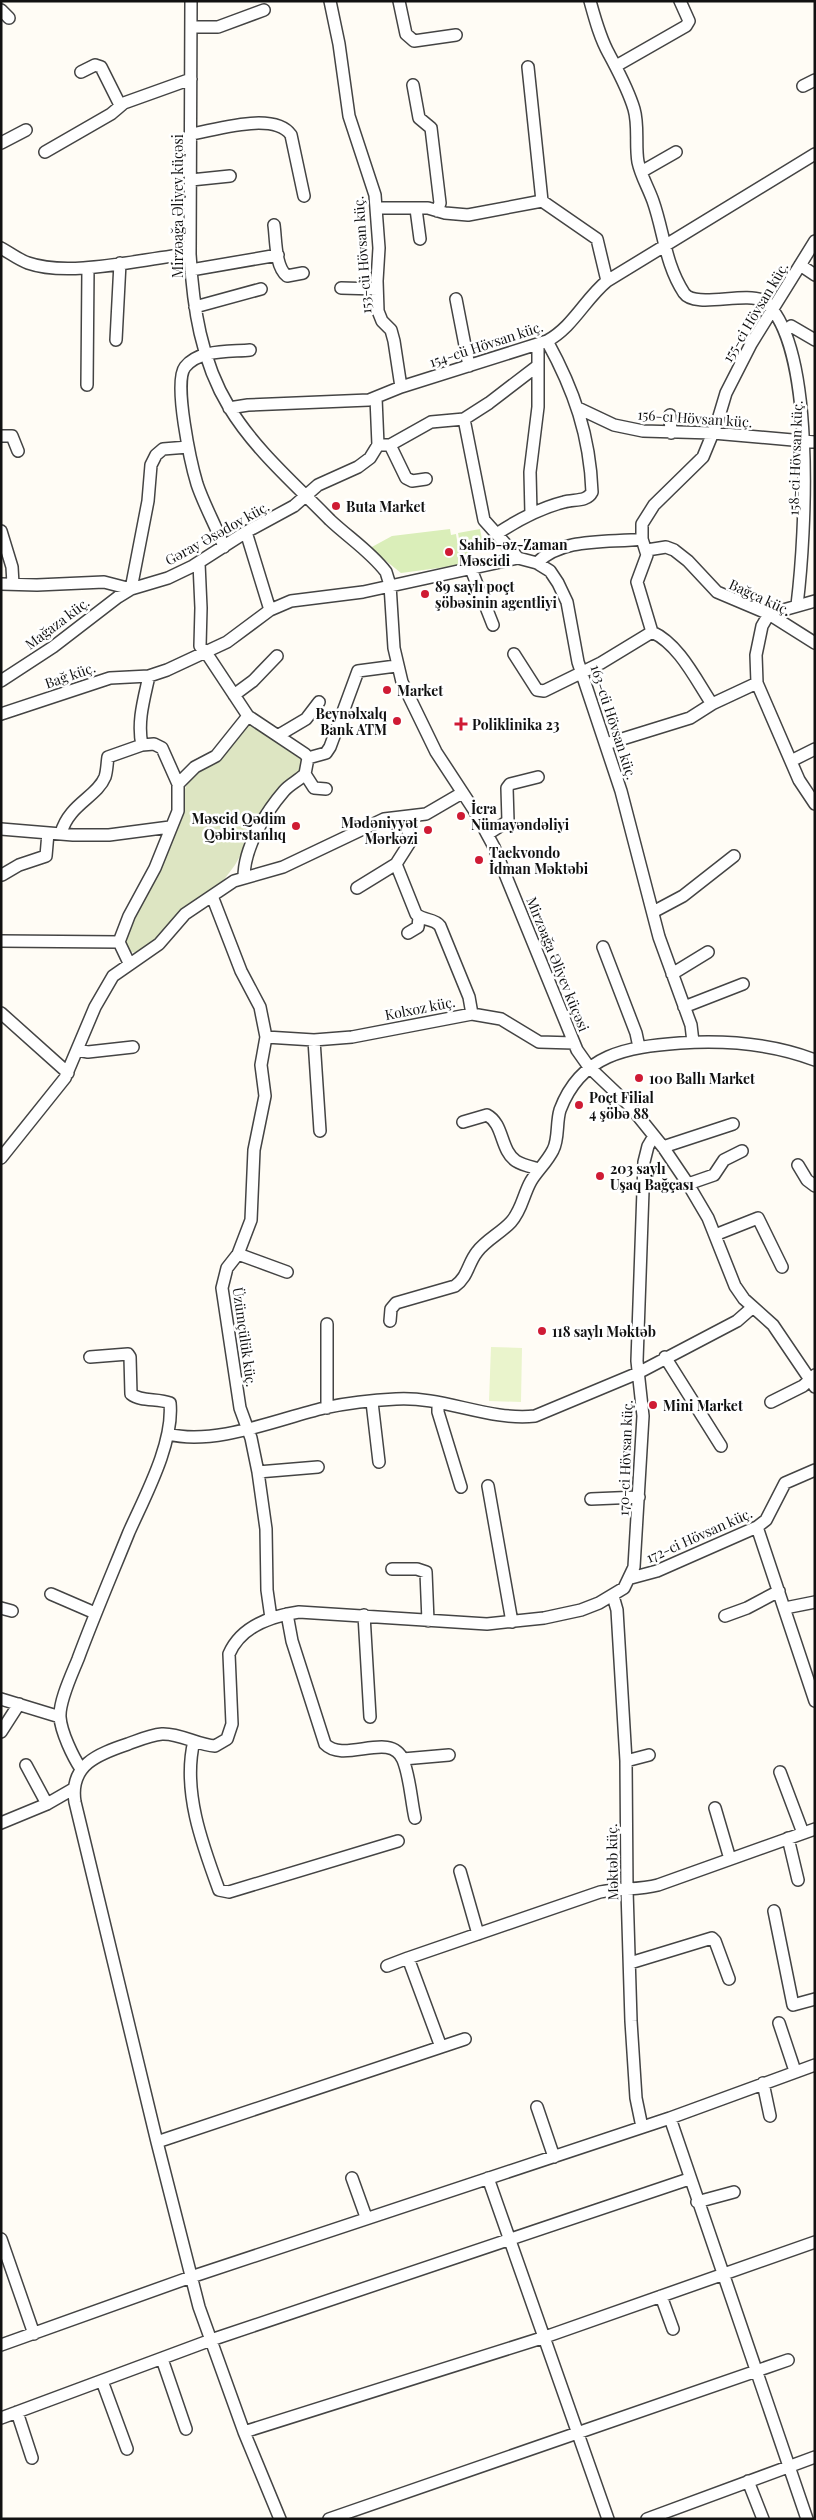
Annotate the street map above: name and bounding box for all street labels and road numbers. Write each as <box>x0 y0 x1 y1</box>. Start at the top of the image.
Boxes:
street label: Mirzəağa Əliyev küçəsi <box>168 134 187 278</box>
street label: 153-cü Hövsan küç. <box>348 195 376 315</box>
street label: 155-ci Hövsan küç. <box>718 258 792 366</box>
street label: 154-cü Hövsan küç. <box>427 317 545 371</box>
street label: 158-ci Hövsan küç. <box>783 400 807 516</box>
street label: 156-cı Hövsan küç. <box>637 405 753 431</box>
street label: Gəray Əsədov küç. <box>161 496 273 570</box>
street label: Bağça küç. <box>726 574 794 620</box>
street label: Mağaza küç. <box>21 593 93 653</box>
street label: Bağ küç. <box>42 657 98 693</box>
street label: 163-cü Hövsan küç. <box>586 662 642 782</box>
street label: Mirzəağa Əliyev küçəsi <box>522 894 594 1034</box>
street label: Kolxoz küç. <box>383 992 457 1024</box>
street label: Üzümçülük küç. <box>229 1286 261 1388</box>
street label: 170-ci Hövsan küç. <box>613 1400 637 1516</box>
street label: 172-ci Hövsan küç. <box>643 1503 755 1567</box>
street label: Məktəb küç. <box>602 1823 622 1901</box>

